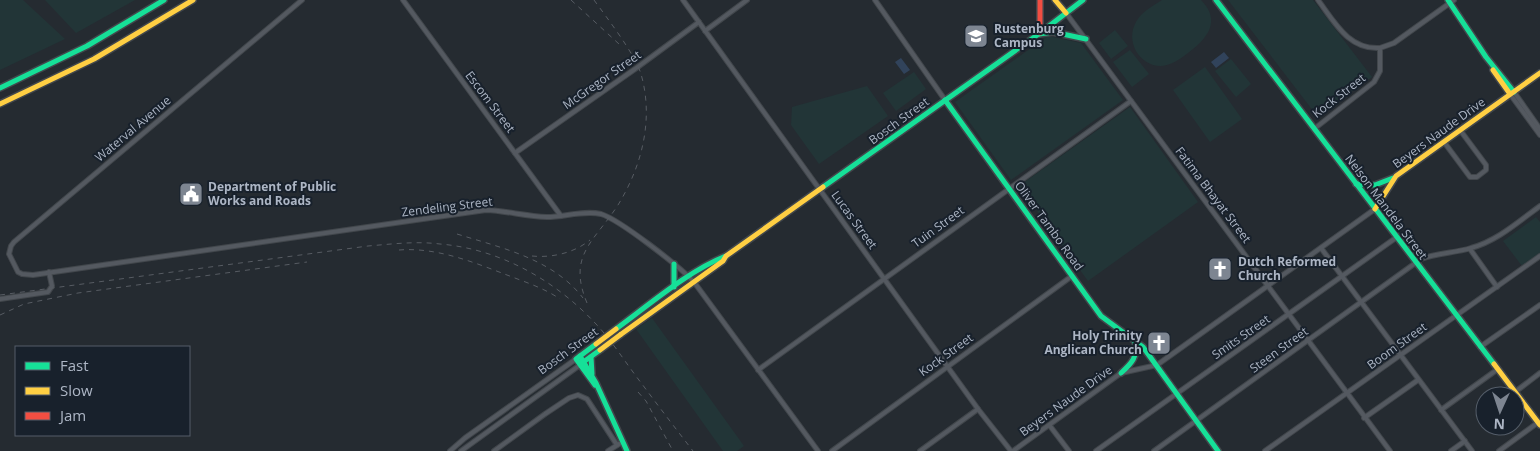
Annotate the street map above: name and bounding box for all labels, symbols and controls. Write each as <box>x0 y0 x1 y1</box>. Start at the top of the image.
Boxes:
place label: Rustenburg Campus <box>994 20 1064 51</box>
school or university icon: Rustenburg Campus <box>963 23 989 49</box>
street label: McGregor Street <box>559 46 644 113</box>
street label: Escom Street <box>462 67 519 136</box>
street label: Kock Street <box>1309 69 1369 122</box>
street label: Waterval Avenue <box>91 92 174 165</box>
street label: Bosch Street <box>865 93 932 148</box>
street label: Beyers Naude Drive <box>1389 93 1489 172</box>
street label: Fatima Bhayat Street <box>1172 143 1255 246</box>
street label: Nelson Mandela Street <box>1341 151 1432 263</box>
street label: Oliver Tambo Road <box>1011 177 1088 274</box>
place label: Department of Public Works and Roads <box>208 178 336 209</box>
public building icon: Department of Public Works and Roads <box>178 181 204 207</box>
street label: Lucas Street <box>827 187 881 252</box>
street label: Zendeling Street <box>400 192 493 221</box>
street label: Tuin Street <box>908 202 967 251</box>
place label: Dutch Reformed Church <box>1238 253 1336 284</box>
church icon: Dutch Reformed Church <box>1207 256 1233 282</box>
street label: Smits Street <box>1208 310 1273 363</box>
street label: Boom Street <box>1363 318 1430 373</box>
street label: Bosch Street <box>534 323 601 378</box>
street label: Steen Street <box>1246 323 1311 377</box>
place label: Holy Trinity Anglican Church <box>1044 327 1142 358</box>
street label: Kock Street <box>915 329 976 380</box>
church icon: Holy Trinity Anglican Church <box>1146 330 1172 356</box>
legend <box>15 346 190 436</box>
text: Fast <box>60 355 89 375</box>
street label: Beyers Naude Drive <box>1016 361 1116 440</box>
text: Slow <box>60 380 93 400</box>
north arrow <box>1475 386 1525 436</box>
text: Jam <box>58 405 86 425</box>
text: N <box>1493 415 1505 434</box>

